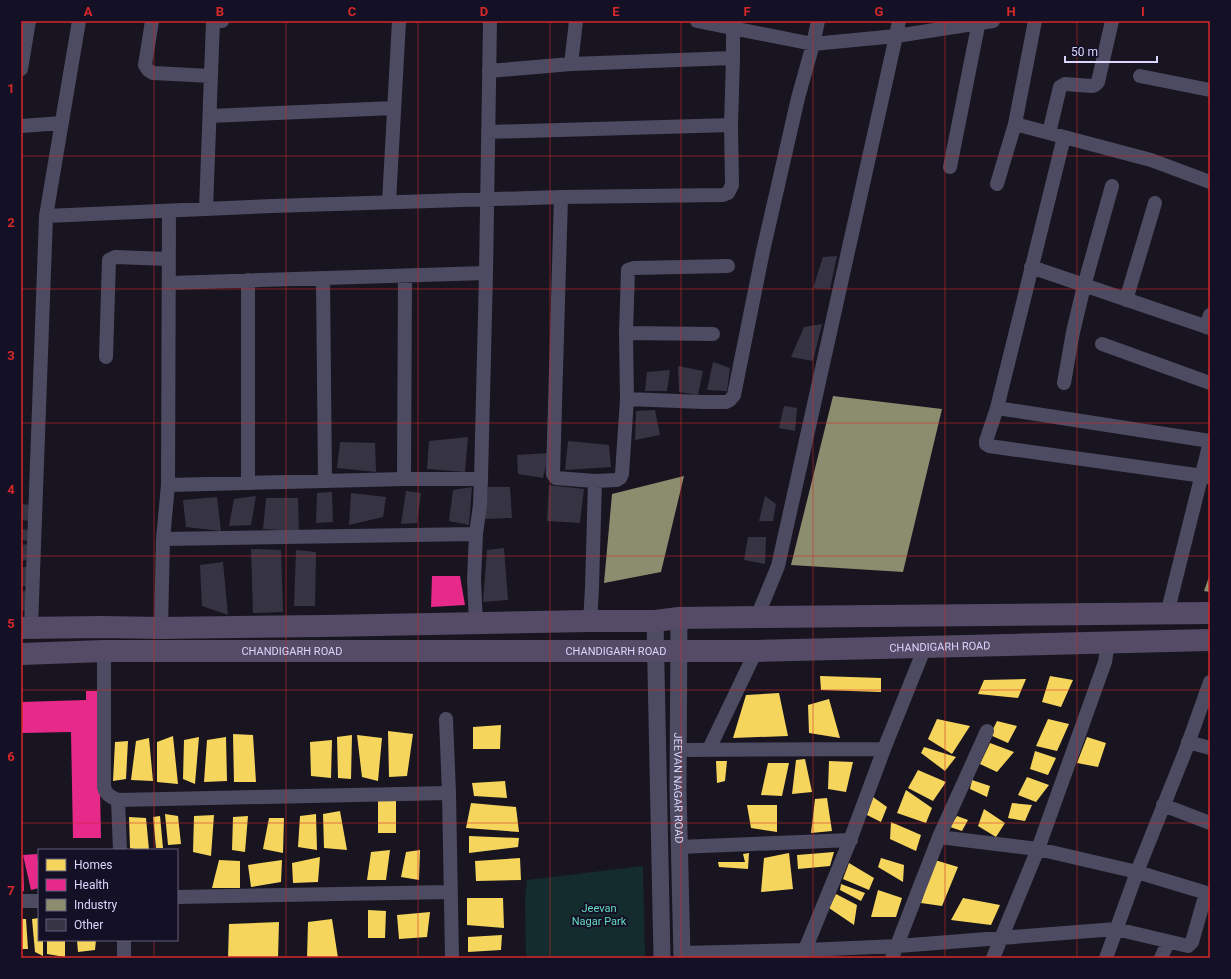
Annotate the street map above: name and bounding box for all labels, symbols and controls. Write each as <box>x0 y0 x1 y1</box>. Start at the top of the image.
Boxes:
text: A <box>84 4 93 19</box>
text: B <box>216 4 224 19</box>
text: C <box>348 4 357 19</box>
text: D <box>480 4 488 19</box>
text: E <box>612 4 620 19</box>
text: F <box>743 4 751 19</box>
text: G <box>875 4 884 19</box>
text: H <box>1006 4 1016 19</box>
text: I <box>1141 4 1145 19</box>
scale bar <box>1065 38 1157 64</box>
text: 50 m <box>1071 45 1098 59</box>
text: 1 <box>7 81 15 96</box>
text: 2 <box>7 215 15 230</box>
text: 3 <box>7 348 15 363</box>
text: 4 <box>7 482 15 497</box>
text: 5 <box>7 616 15 631</box>
street label: CHANDIGARH ROAD <box>889 639 991 654</box>
street label: CHANDIGARH ROAD <box>241 645 343 658</box>
street label: CHANDIGARH ROAD <box>565 645 667 658</box>
street label: JEEVAN NAGAR ROAD <box>671 732 686 844</box>
text: 6 <box>7 749 15 764</box>
legend <box>38 849 178 941</box>
text: Homes <box>74 858 112 872</box>
text: Health <box>74 878 109 892</box>
text: 7 <box>7 883 15 898</box>
text: Industry <box>74 898 118 912</box>
park label: Jeevan Nagar Park <box>572 902 627 928</box>
text: Other <box>74 918 103 932</box>

